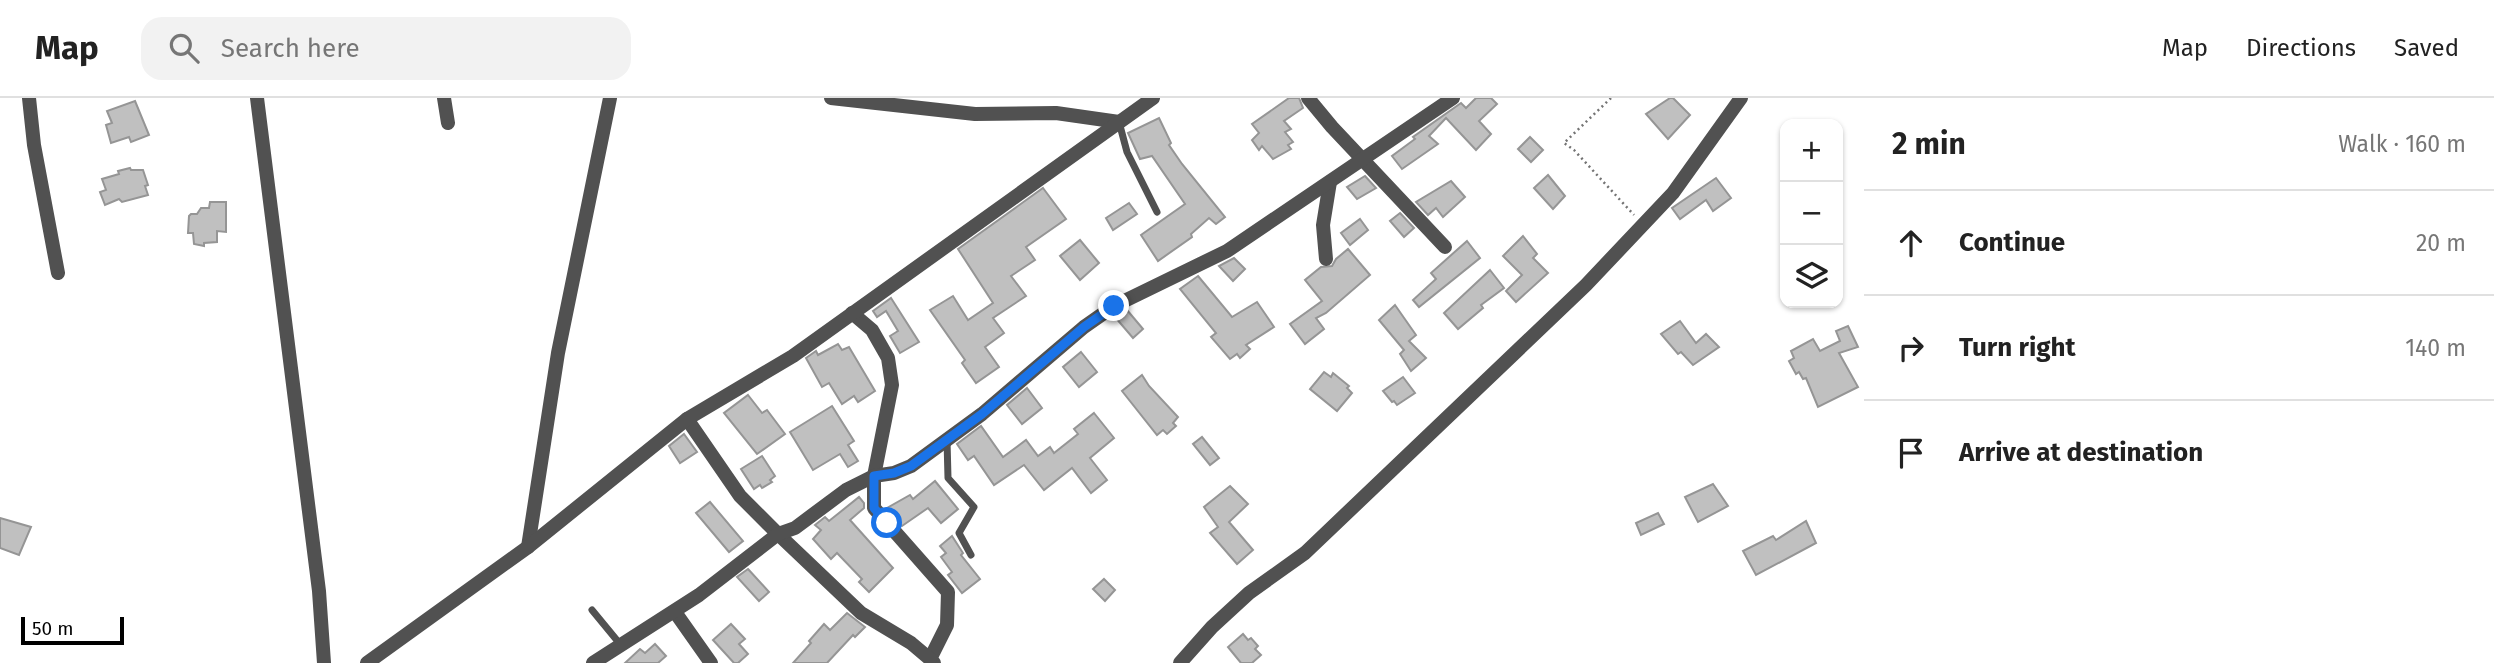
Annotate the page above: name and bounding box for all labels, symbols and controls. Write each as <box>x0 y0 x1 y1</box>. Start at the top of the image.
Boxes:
search box <box>141 17 631 80</box>
text: Map <box>35 28 99 68</box>
icon: search <box>165 29 203 67</box>
text: Search here <box>221 33 360 64</box>
text: Map <box>2162 34 2208 62</box>
text: Directions <box>2246 34 2356 62</box>
text: Saved <box>2394 34 2459 62</box>
map controls <box>1780 119 1843 308</box>
button: + <box>1780 119 1843 182</box>
text: 2 min <box>1892 126 1966 162</box>
text: Walk · 160 m <box>2338 130 2466 158</box>
button: − <box>1780 182 1843 245</box>
icon: ahead <box>1892 224 1930 262</box>
text: Continue <box>1959 227 2065 258</box>
text: 20 m <box>2416 229 2466 257</box>
button: layers <box>1780 245 1843 308</box>
route end <box>1098 290 1129 321</box>
icon: right <box>1892 329 1930 367</box>
text: Turn right <box>1959 332 2076 363</box>
text: 140 m <box>2405 334 2466 362</box>
icon: arrive <box>1892 434 1930 472</box>
text: Arrive at destination <box>1959 437 2203 468</box>
route start <box>871 507 902 538</box>
scale bar <box>21 614 124 646</box>
text: 50 m <box>32 617 73 640</box>

